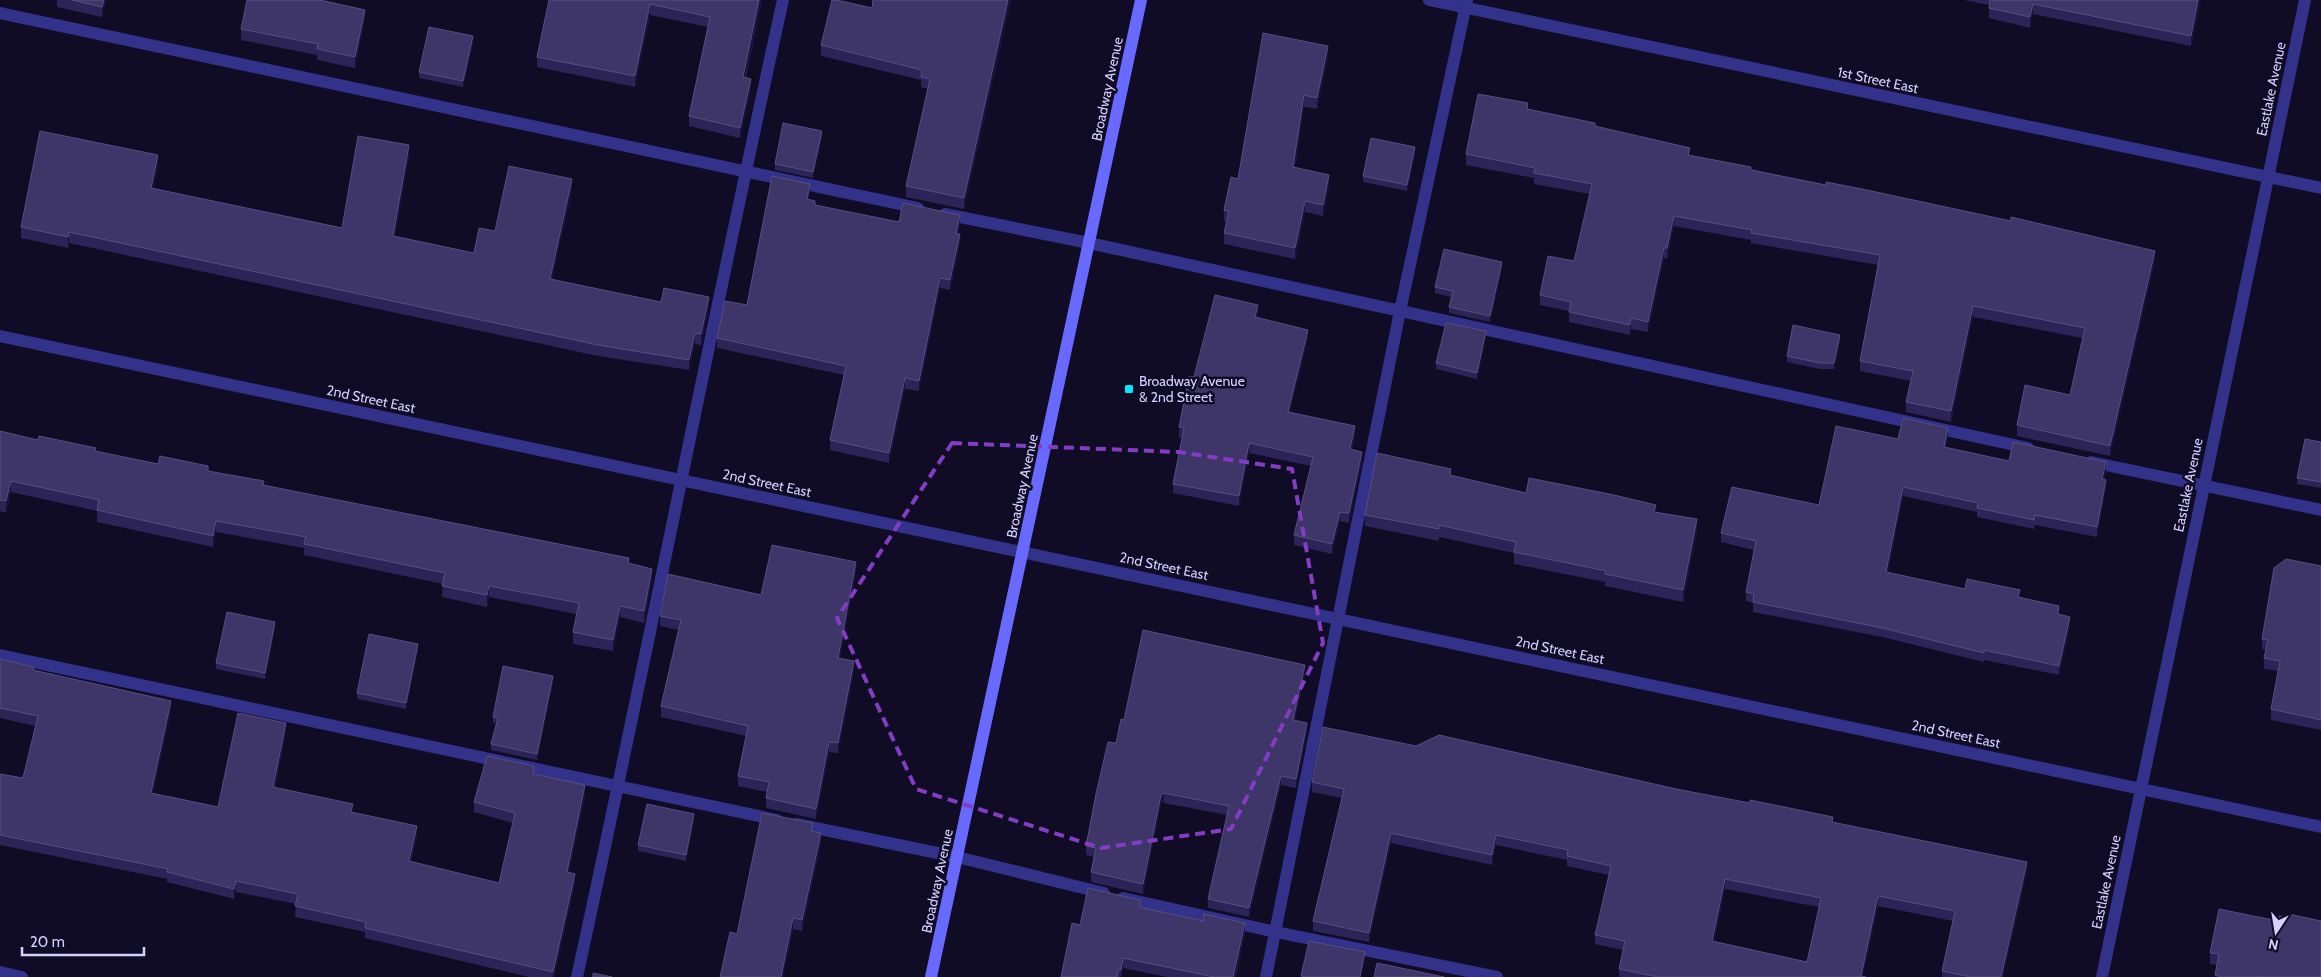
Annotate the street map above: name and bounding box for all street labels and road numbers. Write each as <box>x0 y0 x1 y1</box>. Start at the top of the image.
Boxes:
street label: Broadway Avenue <box>1087 35 1127 143</box>
street label: Eastlake Avenue <box>2252 40 2290 138</box>
street label: 1st Street East <box>1836 63 1920 97</box>
street label: 2nd Street East <box>325 381 417 417</box>
street label: Broadway Avenue <box>1002 432 1042 540</box>
street label: Eastlake Avenue <box>2169 436 2207 534</box>
street label: 2nd Street East <box>721 465 813 501</box>
street label: 2nd Street East <box>1118 548 1210 584</box>
street label: 2nd Street East <box>1514 632 1606 668</box>
street label: 2nd Street East <box>1910 716 2002 752</box>
street label: Broadway Avenue <box>917 827 957 935</box>
street label: Eastlake Avenue <box>2087 833 2125 931</box>

